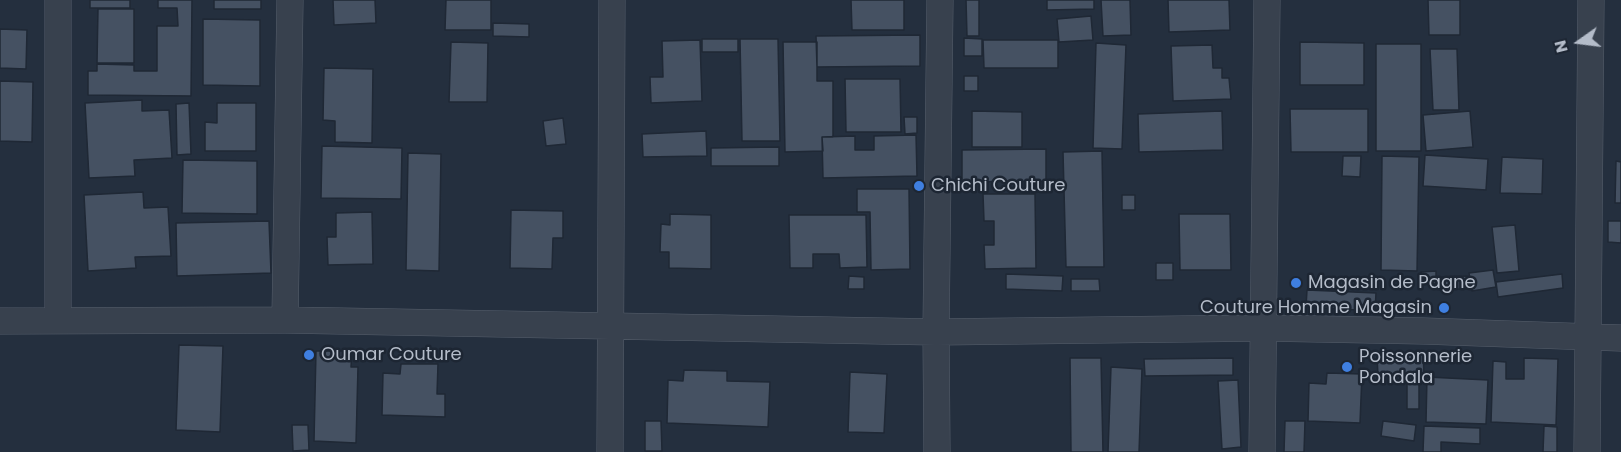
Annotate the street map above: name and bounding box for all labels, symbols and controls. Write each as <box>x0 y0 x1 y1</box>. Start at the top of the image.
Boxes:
north arrow <box>1549 12 1609 72</box>
text: N <box>1548 38 1574 55</box>
place label: Chichi Couture <box>931 175 1065 197</box>
marker: Chichi Couture <box>912 179 926 193</box>
place label: Magasin de Pagne <box>1308 272 1476 294</box>
marker: Magasin de Pagne <box>1289 276 1303 290</box>
place label: Couture Homme Magasin <box>1200 297 1432 319</box>
marker: Couture Homme Magasin <box>1437 301 1451 315</box>
place label: Oumar Couture <box>321 344 462 366</box>
place label: Poissonnerie Pondala <box>1359 346 1472 388</box>
marker: Oumar Couture <box>302 348 316 362</box>
marker: Poissonnerie Pondala <box>1340 360 1354 374</box>

